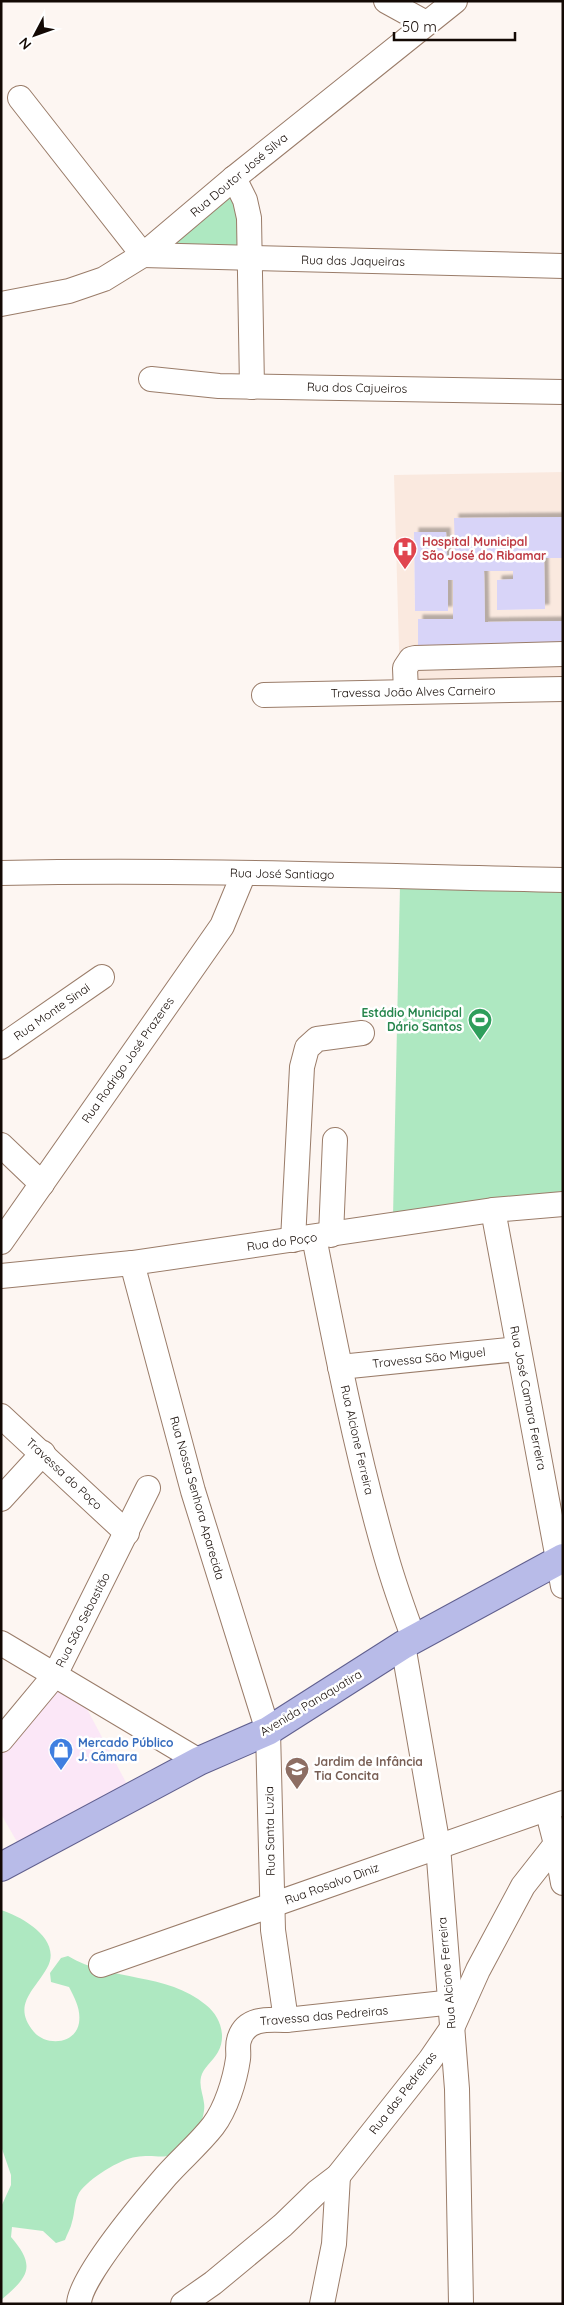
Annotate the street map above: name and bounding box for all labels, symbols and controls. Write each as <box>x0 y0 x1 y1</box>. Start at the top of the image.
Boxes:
north arrow <box>10 10 60 60</box>
scale bar <box>394 10 515 42</box>
text: 50 m <box>402 17 437 36</box>
text: N <box>15 34 35 53</box>
street label: Rua Doutor José Silva <box>187 130 290 220</box>
street label: Rua das Jaqueiras <box>301 252 405 269</box>
street label: Rua dos Cajueiros <box>307 379 408 396</box>
place label: Hospital Municipal São José do Ribamar <box>422 534 546 563</box>
hospital icon: Hospital Municipal São José do Ribamar <box>392 536 418 570</box>
street label: Travessa João Alves Carneiro <box>330 683 496 700</box>
street label: Rua José Santiago <box>230 865 334 882</box>
street label: Rua Monte Sinai <box>11 980 93 1043</box>
street label: Rua Rodrigo José Prazeres <box>78 993 177 1126</box>
place label: Estádio Municipal Dário Santos <box>361 1005 462 1034</box>
sports icon: Estádio Municipal Dário Santos <box>467 1007 493 1041</box>
street label: Rua do Poço <box>246 1229 318 1254</box>
street label: Rua José Camara Ferreira <box>507 1324 550 1471</box>
street label: Travessa São Miguel <box>372 1344 486 1371</box>
street label: Rua Alcione Ferreira <box>338 1384 377 1496</box>
street label: Rua Nossa Senhora Aparecida <box>167 1414 228 1581</box>
street label: Travessa do Poço <box>23 1435 106 1513</box>
street label: Rua São Sebastião <box>52 1570 113 1670</box>
street label: Avenida Panaquatira <box>257 1666 364 1739</box>
place label: Mercado Público J. Câmara <box>78 1735 174 1764</box>
shop icon: Mercado Público J. Câmara <box>48 1737 74 1771</box>
place label: Jardim de Infância Tia Concita <box>314 1754 423 1783</box>
school or university icon: Jardim de Infância Tia Concita <box>284 1756 310 1790</box>
street label: Rua Santa Luzia <box>261 1786 278 1876</box>
street label: Rua Rosalvo Diniz <box>283 1859 381 1908</box>
street label: Rua Alcione Ferreira <box>434 1917 459 2030</box>
street label: Travessa das Pedreiras <box>259 2002 389 2029</box>
street label: Rua das Pedreiras <box>366 2048 440 2137</box>

